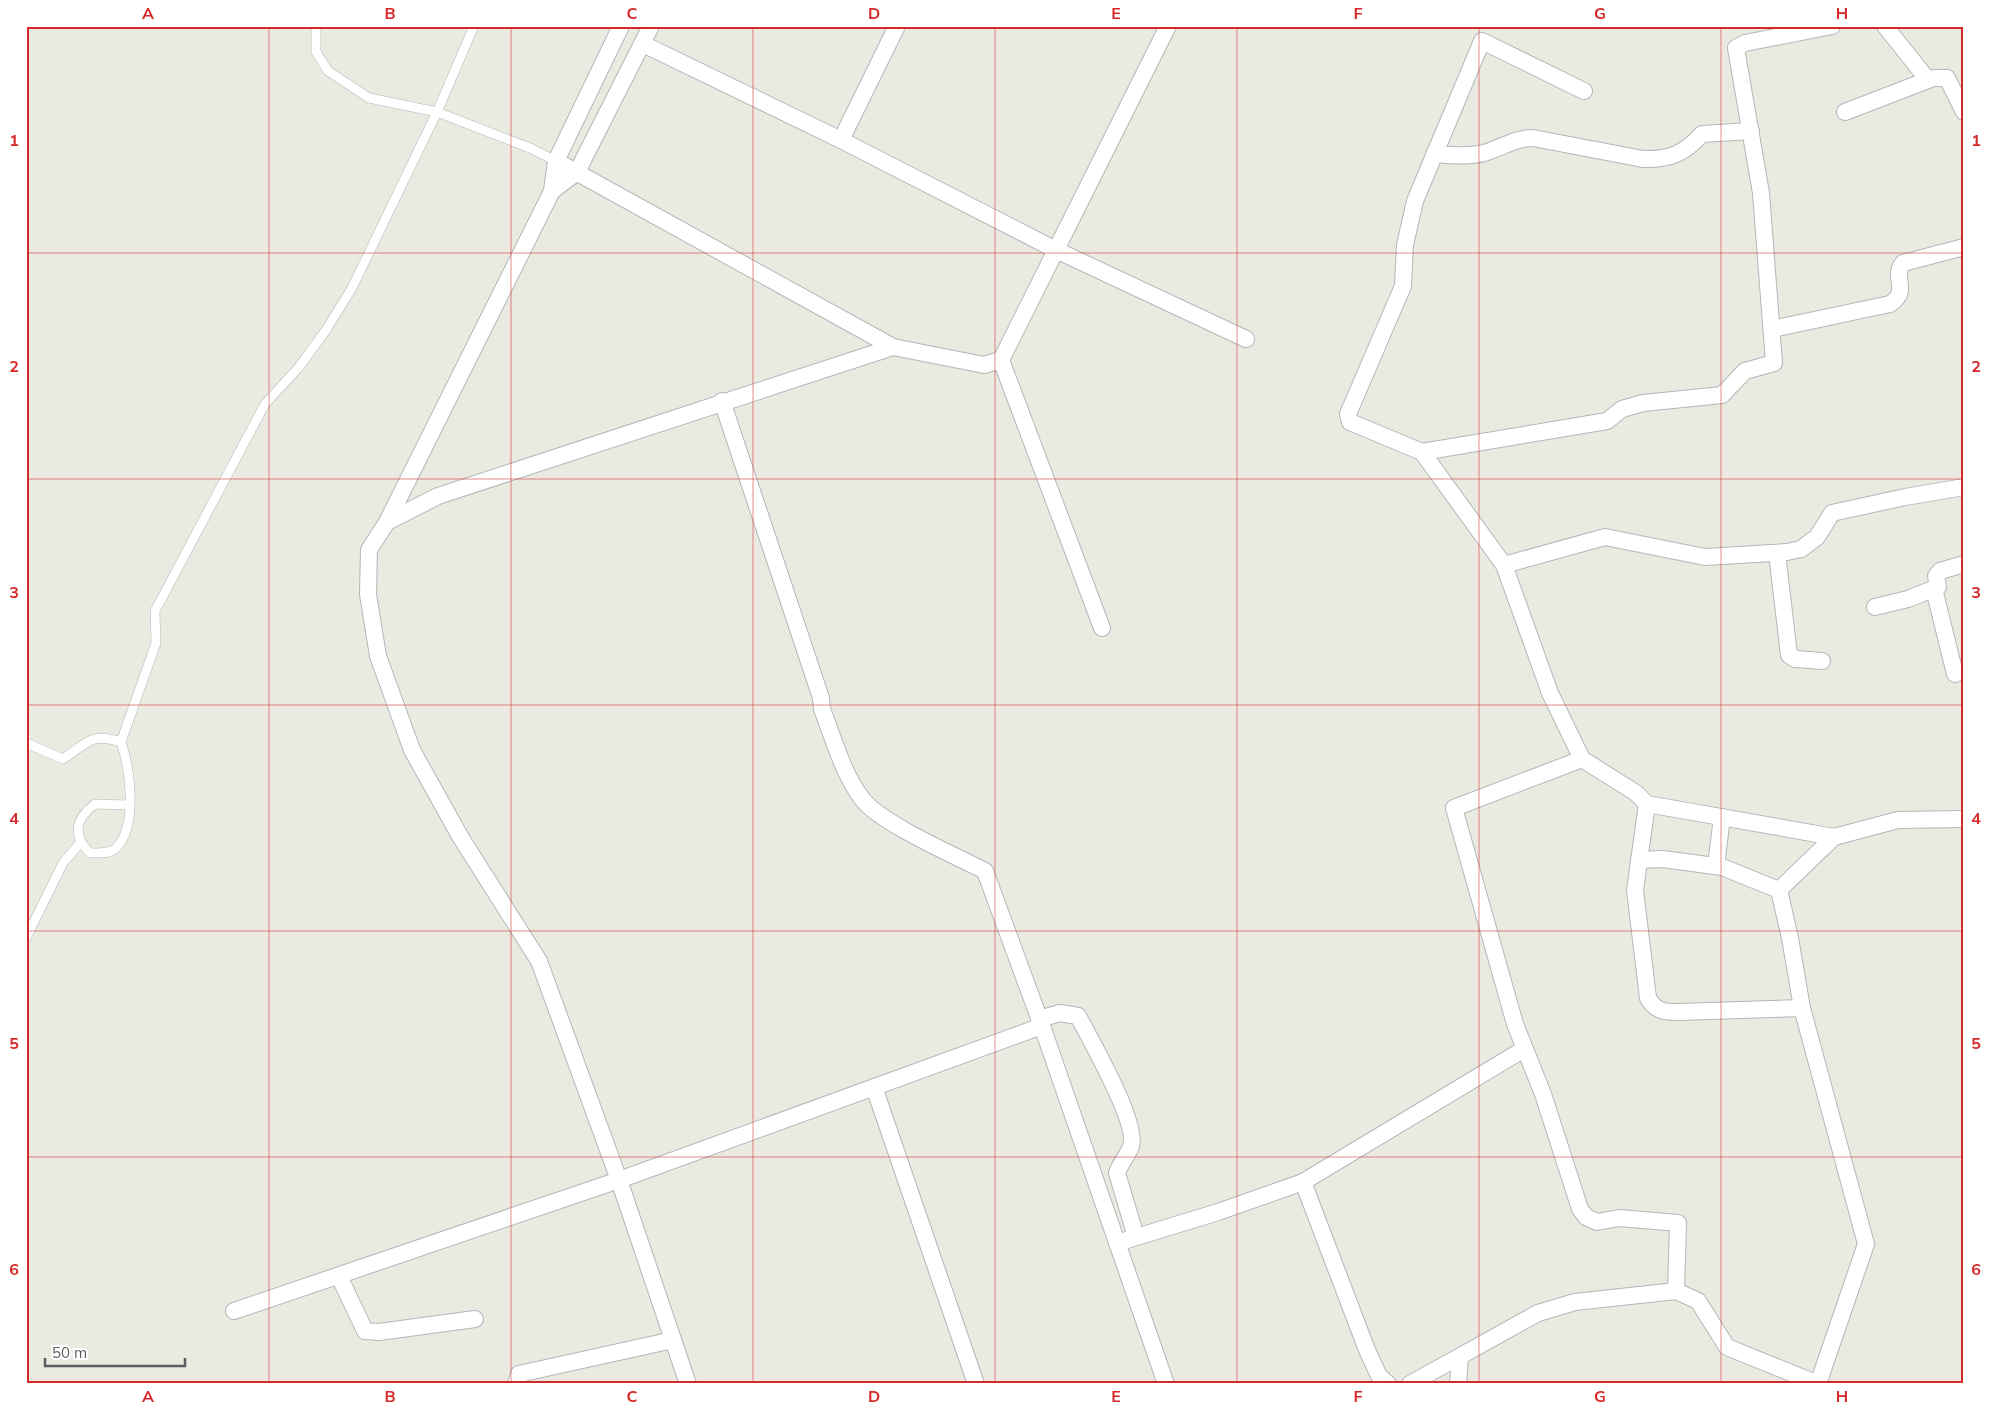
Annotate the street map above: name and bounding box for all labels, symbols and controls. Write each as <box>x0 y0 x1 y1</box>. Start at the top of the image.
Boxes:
text: A <box>142 3 154 23</box>
text: B <box>384 3 396 23</box>
text: C <box>627 3 638 23</box>
text: D <box>868 3 880 23</box>
text: E <box>1111 3 1121 23</box>
text: F <box>1353 3 1363 23</box>
text: G <box>1594 3 1606 23</box>
text: H <box>1836 3 1848 23</box>
text: 1 <box>9 130 19 150</box>
text: 1 <box>1971 130 1981 150</box>
text: 2 <box>9 356 19 376</box>
text: 2 <box>1971 356 1981 376</box>
text: 3 <box>9 582 19 602</box>
text: 3 <box>1971 582 1981 602</box>
text: 4 <box>9 808 19 828</box>
text: 4 <box>1971 808 1981 828</box>
text: 5 <box>9 1033 19 1053</box>
text: 5 <box>1971 1033 1981 1053</box>
text: 6 <box>9 1259 19 1279</box>
text: 6 <box>1971 1259 1981 1279</box>
scale bar <box>45 1335 185 1367</box>
text: 50 m <box>52 1343 87 1362</box>
text: A <box>142 1386 154 1406</box>
text: B <box>384 1386 396 1406</box>
text: C <box>627 1386 638 1406</box>
text: D <box>868 1386 880 1406</box>
text: E <box>1111 1386 1121 1406</box>
text: F <box>1353 1386 1363 1406</box>
text: G <box>1594 1386 1606 1406</box>
text: H <box>1836 1386 1848 1406</box>

